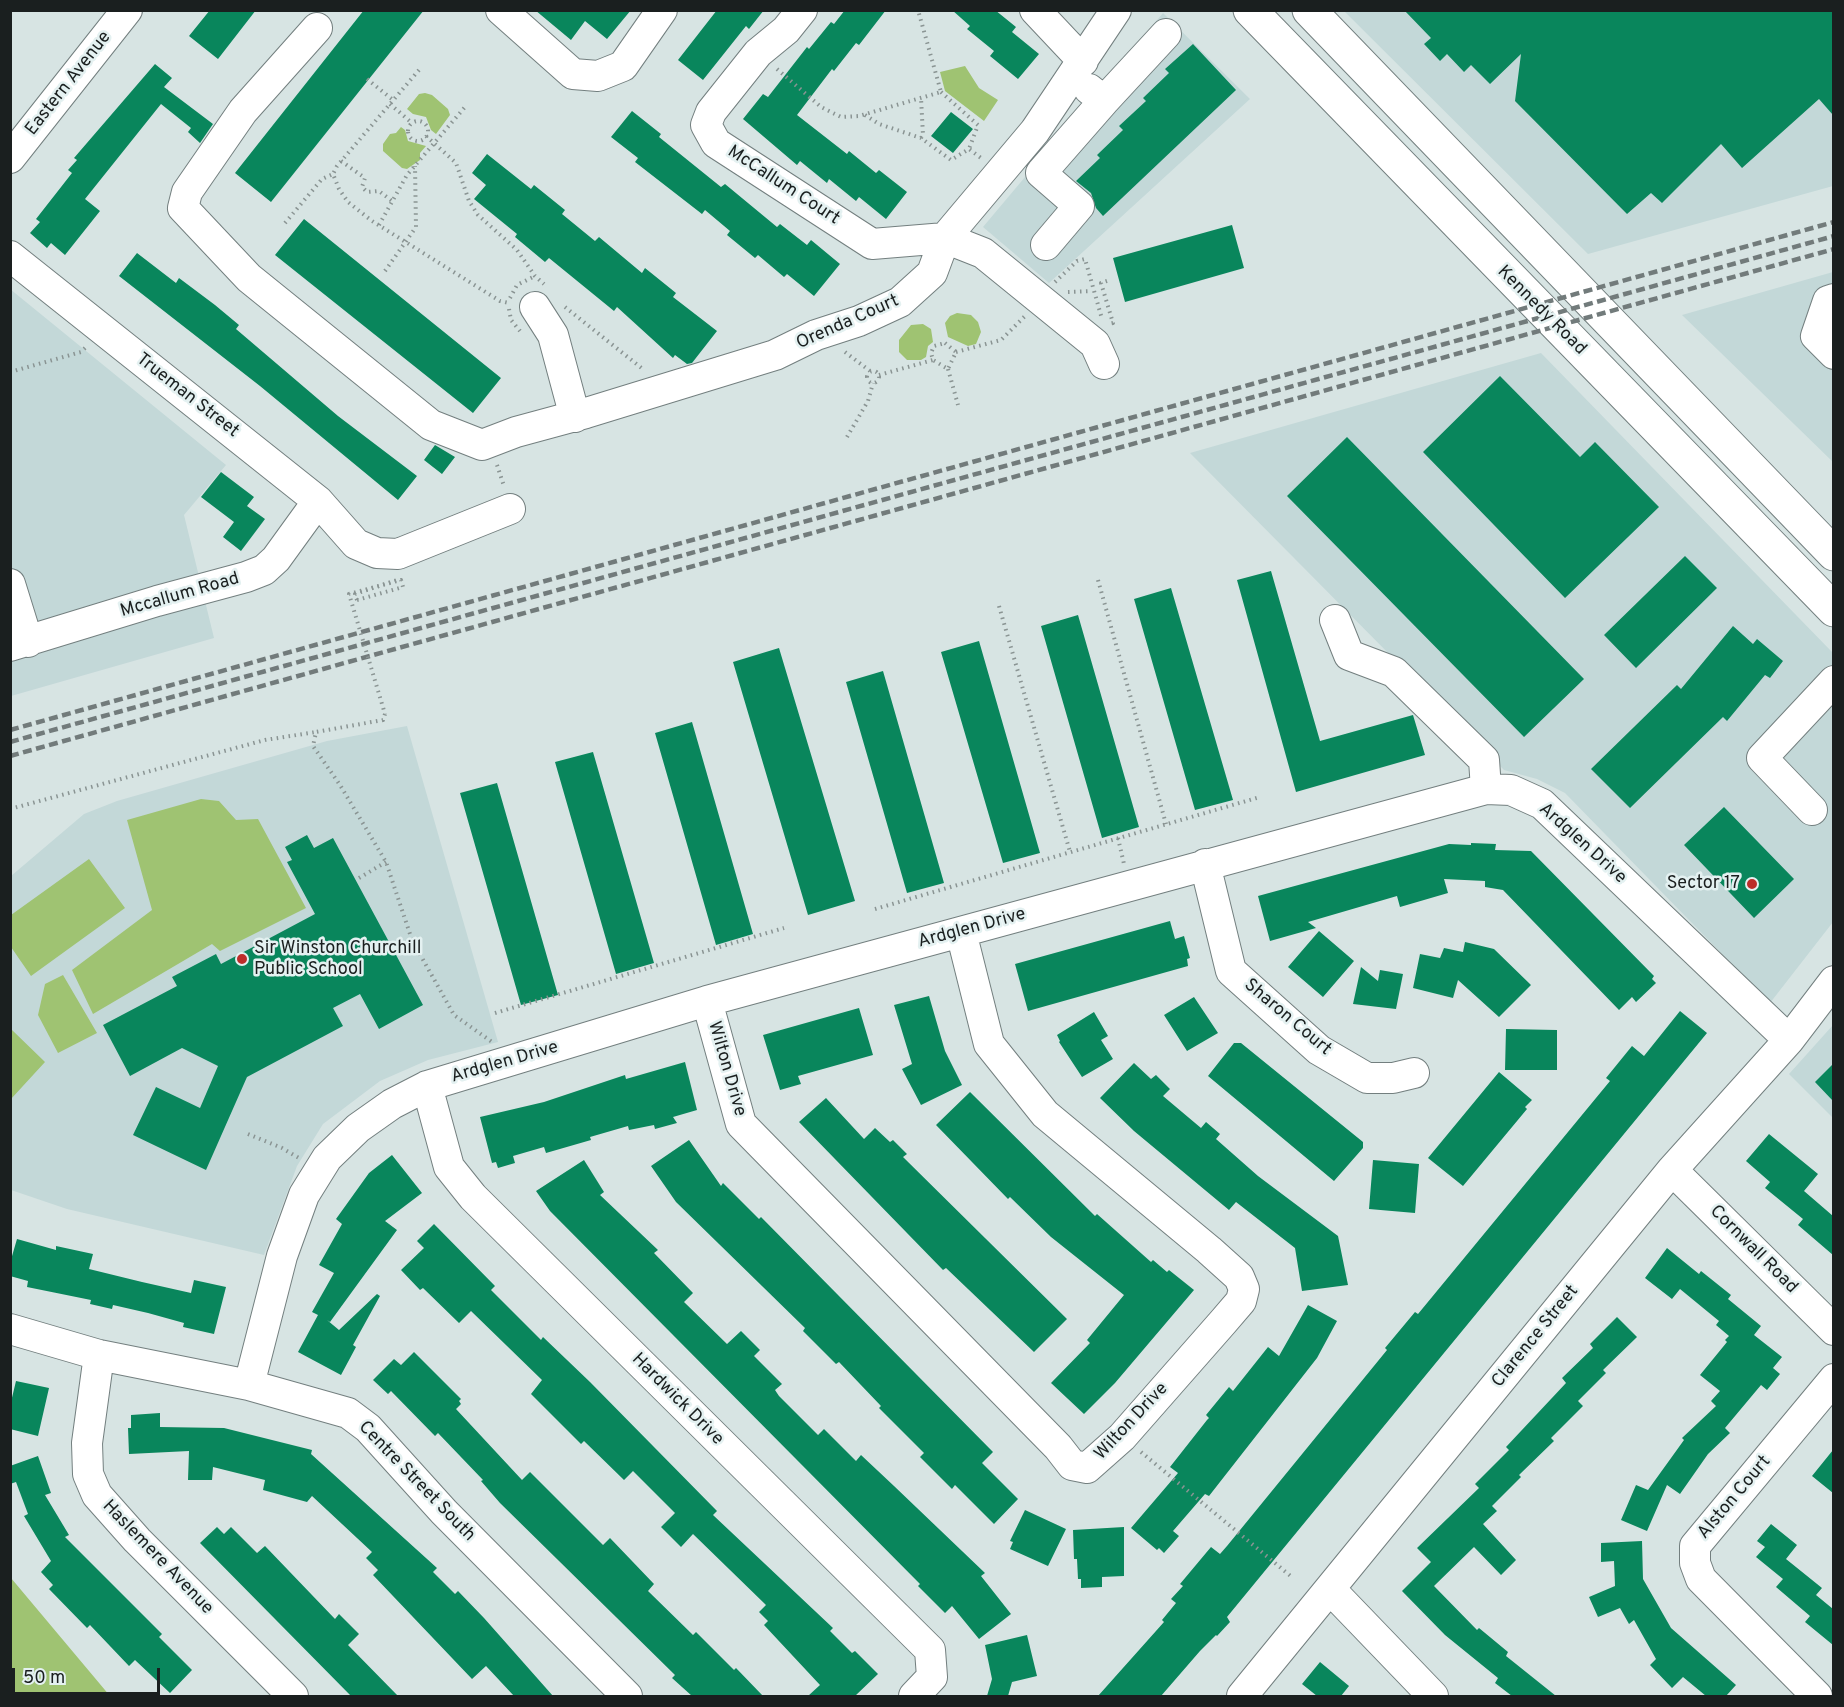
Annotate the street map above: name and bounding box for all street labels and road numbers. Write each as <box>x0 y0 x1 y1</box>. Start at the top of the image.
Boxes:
street label: Eastern Avenue <box>22 28 116 140</box>
street label: McCallum Court <box>723 142 843 230</box>
street label: Kennedy Road <box>1492 262 1590 360</box>
street label: Orenda Court <box>793 291 903 355</box>
street label: Trueman Street <box>131 349 243 443</box>
street label: Mccallum Road <box>118 569 242 623</box>
street label: Ardglen Drive <box>1534 799 1630 889</box>
street label: Ardglen Drive <box>916 904 1028 954</box>
street label: Sharon Court <box>1239 975 1335 1061</box>
street label: Wilton Drive <box>702 1019 750 1119</box>
street label: Ardglen Drive <box>449 1037 561 1089</box>
street label: Cornwall Road <box>1704 1201 1802 1299</box>
street label: Clarence Street <box>1488 1281 1584 1393</box>
street label: Hardwick Drive <box>626 1349 728 1451</box>
street label: Wilton Drive <box>1091 1379 1173 1465</box>
street label: Centre Street South <box>353 1417 479 1547</box>
street label: Alston Court <box>1694 1452 1776 1544</box>
street label: Haslemere Avenue <box>97 1496 217 1620</box>

